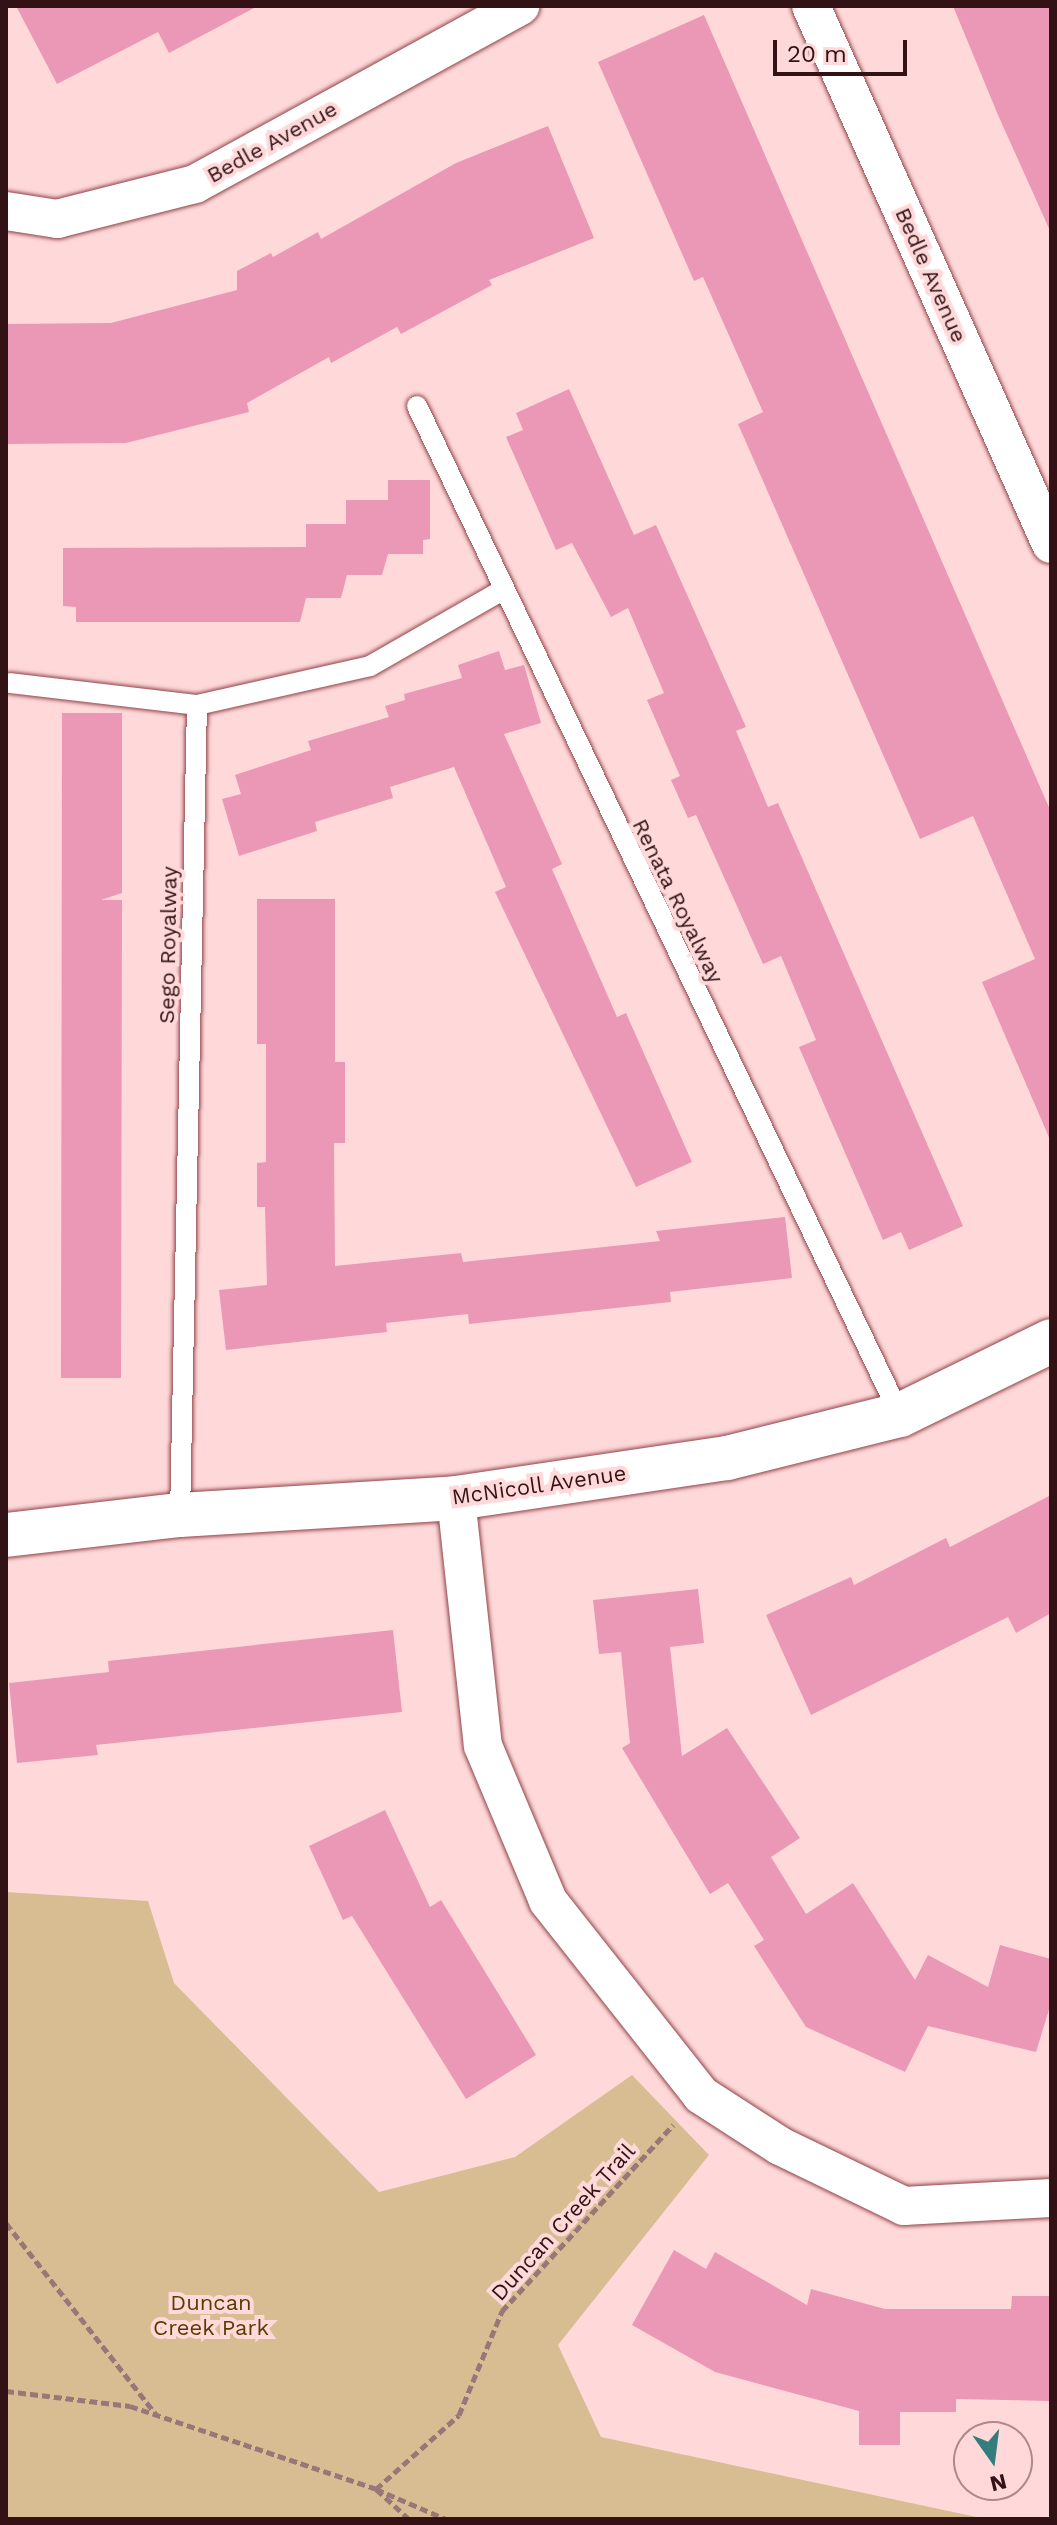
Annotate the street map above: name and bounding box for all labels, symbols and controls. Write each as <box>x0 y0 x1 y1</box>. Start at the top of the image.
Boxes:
scale bar <box>777 24 911 74</box>
text: 20 m <box>787 40 847 68</box>
street label: Bedle Avenue <box>202 95 342 189</box>
street label: Bedle Avenue <box>889 203 973 347</box>
street label: Renata Royalway <box>627 814 729 988</box>
street label: Sego Royalway <box>153 866 183 1024</box>
street label: McNicoll Avenue <box>449 1460 629 1510</box>
street label: Duncan Creek Trail <box>485 2138 641 2306</box>
park label: Duncan Creek Park <box>153 2289 269 2340</box>
north arrow <box>953 2421 1033 2501</box>
text: N <box>988 2469 1009 2497</box>

